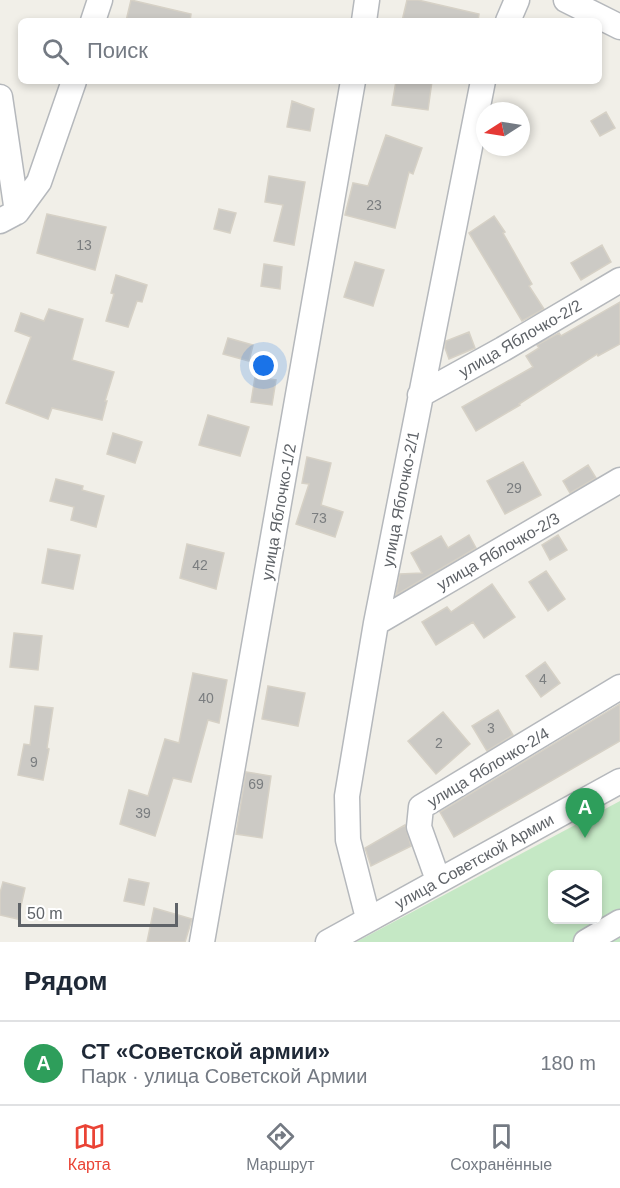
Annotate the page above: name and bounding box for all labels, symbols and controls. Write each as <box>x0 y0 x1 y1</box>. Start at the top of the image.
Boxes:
search box <box>18 18 602 84</box>
icon: search <box>39 35 72 68</box>
text: Поиск <box>87 38 148 63</box>
north arrow <box>476 102 530 156</box>
house number: 23 <box>366 197 382 213</box>
house number: 13 <box>76 237 92 253</box>
street label: улица Яблочко-2/2 <box>456 296 585 380</box>
your location <box>249 351 278 380</box>
street label: улица Яблочко-2/1 <box>379 429 422 569</box>
street label: улица Яблочко-1/2 <box>258 442 299 582</box>
house number: 29 <box>506 480 522 496</box>
street label: улица Яблочко-2/3 <box>434 509 563 593</box>
house number: 73 <box>311 510 327 526</box>
house number: 42 <box>192 557 208 573</box>
house number: 4 <box>539 671 547 687</box>
house number: 40 <box>198 690 214 706</box>
house number: 3 <box>487 720 495 736</box>
street label: улица Яблочко-2/4 <box>425 724 552 810</box>
house number: 2 <box>435 735 443 751</box>
house number: 9 <box>30 754 38 770</box>
house number: 69 <box>248 776 264 792</box>
pin: A <box>566 788 604 838</box>
house number: 39 <box>135 805 151 821</box>
street label: улица Советской Армии <box>392 811 556 912</box>
map controls <box>548 870 602 924</box>
button: layers <box>548 870 602 924</box>
scale bar <box>18 900 178 928</box>
text: 50 m <box>27 905 63 922</box>
text: Рядом <box>24 966 107 996</box>
text: СТ «Советской армии» <box>81 1039 330 1064</box>
text: A <box>36 1052 51 1074</box>
text: 180 m <box>540 1052 596 1074</box>
text: Парк · улица Советской Армии <box>81 1065 367 1087</box>
tab: Карта <box>68 1120 111 1174</box>
tab: Маршрут <box>246 1120 315 1174</box>
tab: Сохранённые <box>450 1120 552 1174</box>

